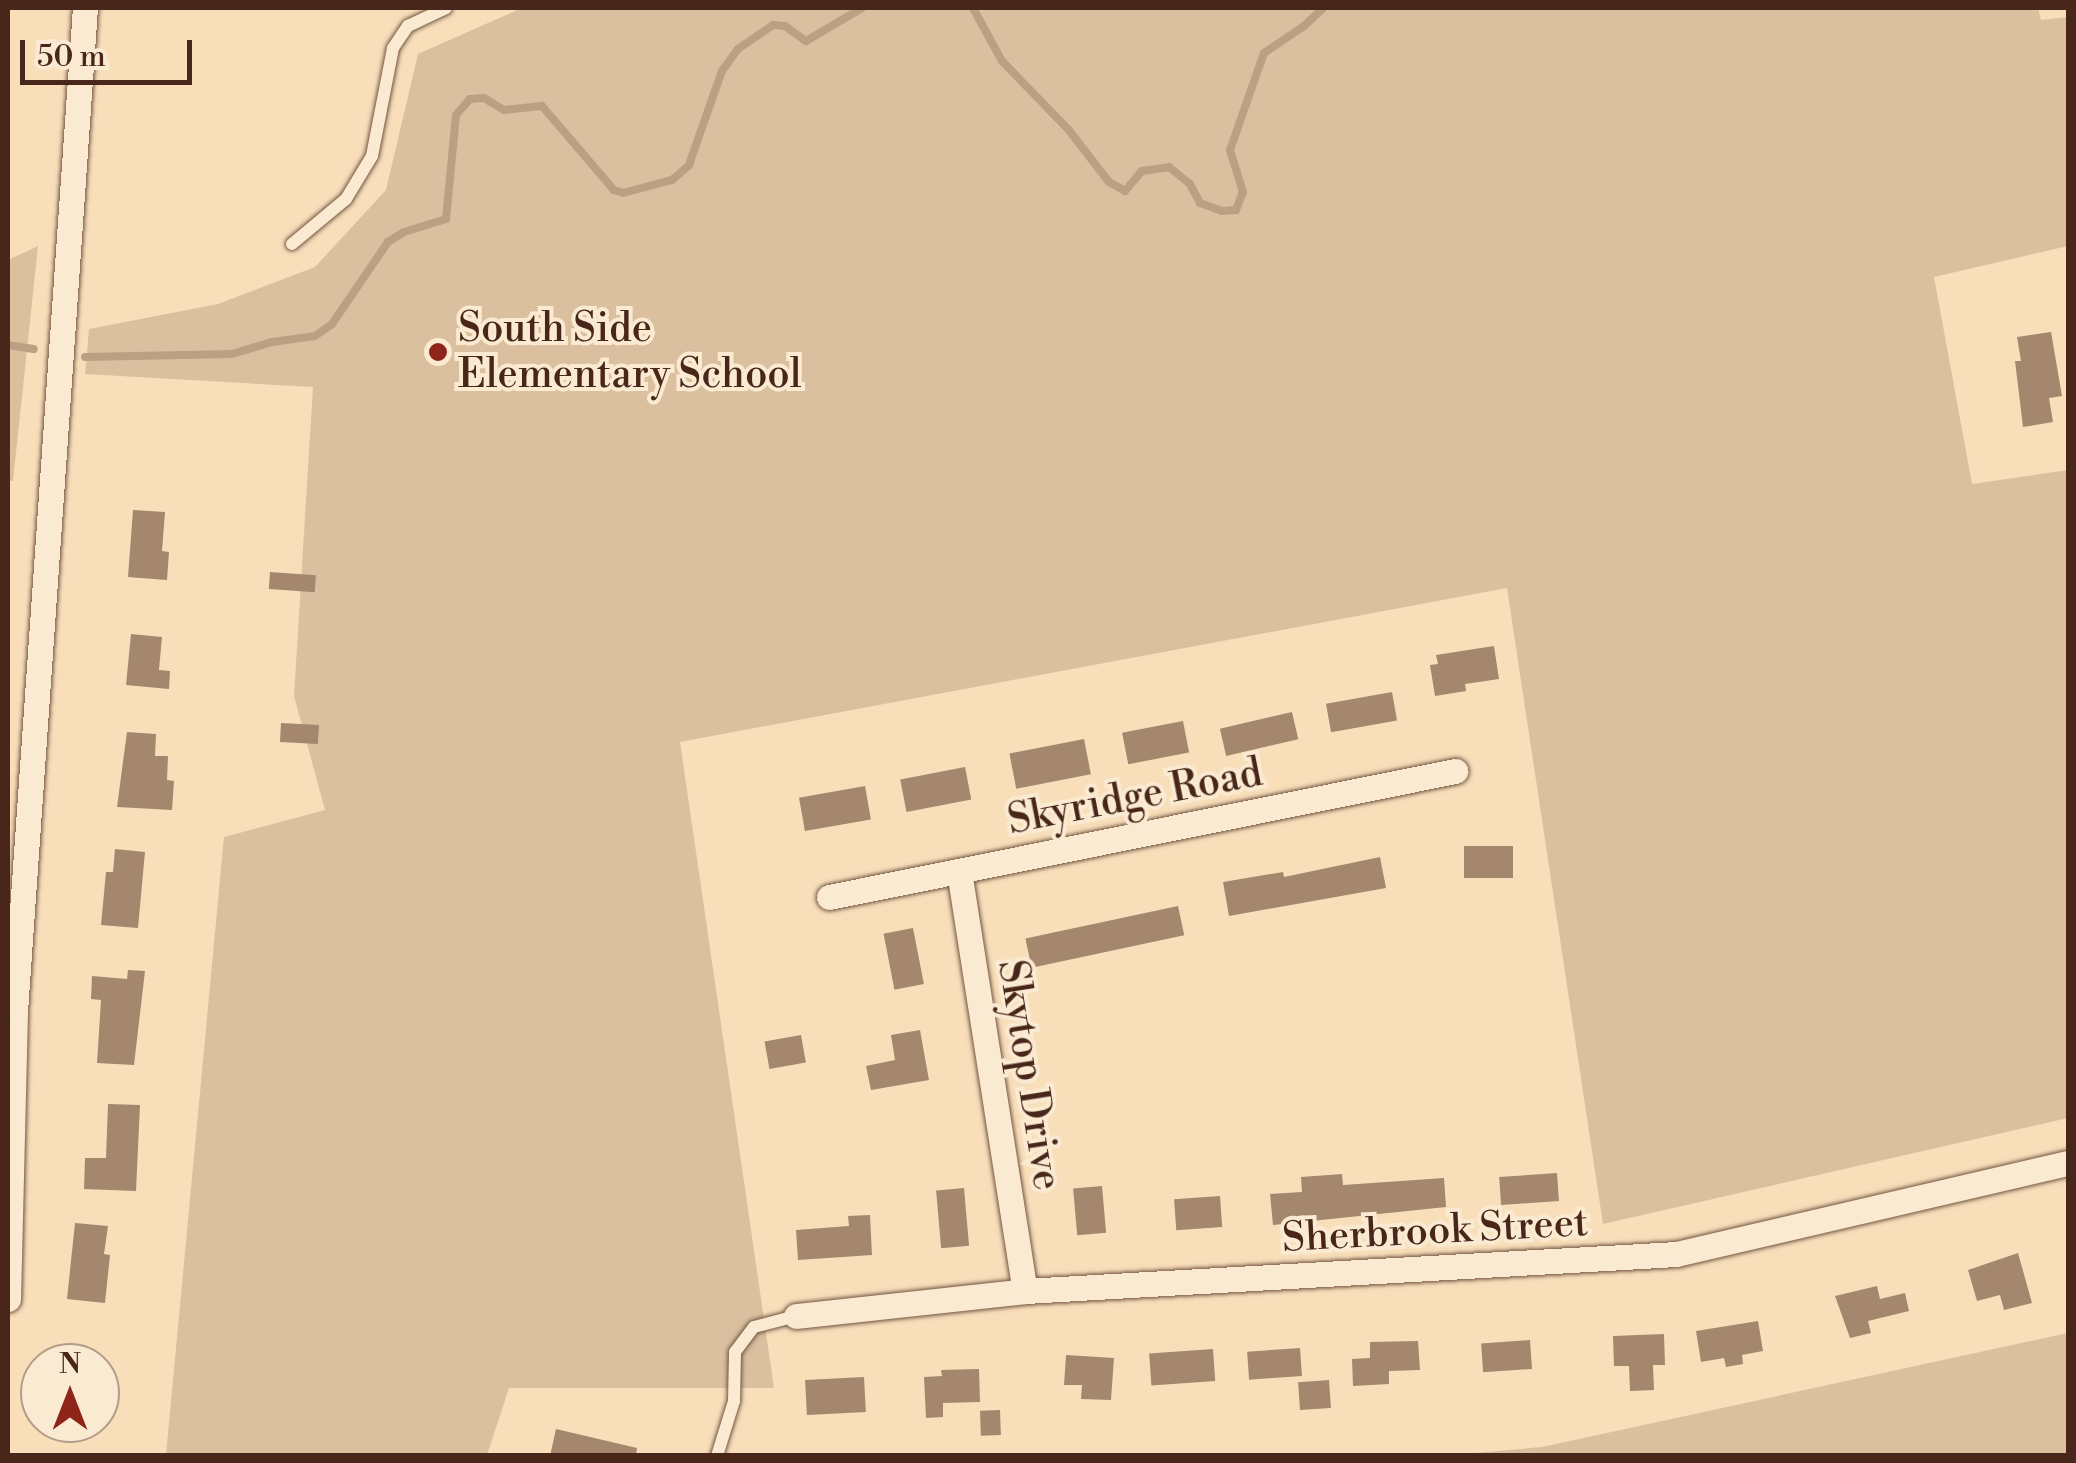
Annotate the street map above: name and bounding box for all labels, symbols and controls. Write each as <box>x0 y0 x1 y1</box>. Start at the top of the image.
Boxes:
scale bar <box>25 20 198 82</box>
text: 50 m <box>37 38 106 76</box>
place label: South Side Elementary School <box>458 305 802 399</box>
marker: South Side Elementary School <box>427 341 449 363</box>
street label: Skyridge Road <box>1004 749 1266 845</box>
street label: Skytop Drive <box>987 957 1071 1193</box>
street label: Sherbrook Street <box>1281 1199 1589 1263</box>
north arrow <box>20 1343 120 1443</box>
text: N <box>59 1347 81 1382</box>

